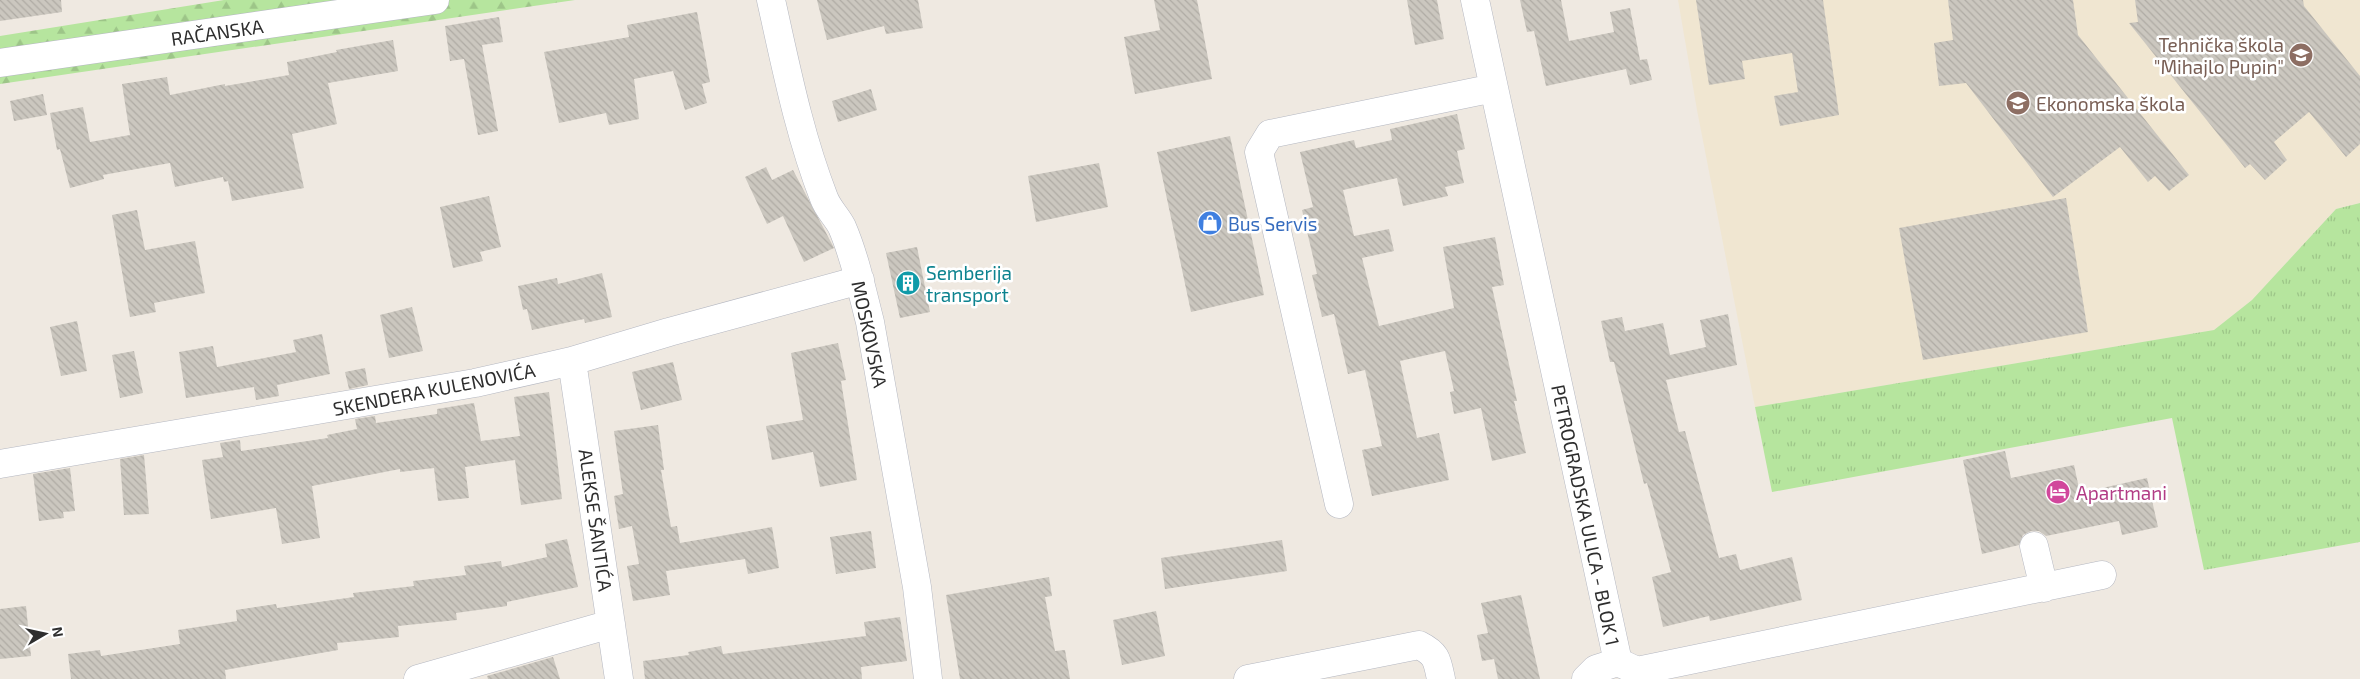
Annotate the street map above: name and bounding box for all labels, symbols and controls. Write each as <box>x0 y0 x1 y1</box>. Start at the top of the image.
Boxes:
street label: RAČANSKA <box>169 14 265 50</box>
place label: Tehnička škola "Mihajlo Pupin" <box>2154 33 2284 78</box>
school or university icon: Tehnička škola "Mihajlo Pupin" <box>2288 42 2314 68</box>
school or university icon: Ekonomska škola <box>2005 90 2031 116</box>
place label: Ekonomska škola <box>2036 92 2185 115</box>
shop icon: Bus Servis <box>1197 210 1223 236</box>
place label: Bus Servis <box>1228 212 1317 235</box>
place label: Semberija transport <box>926 261 1012 306</box>
building icon: Semberija transport <box>895 270 921 296</box>
street label: MOSKOVSKA <box>847 278 893 390</box>
street label: SKENDERA KULENOVIĆA <box>331 358 537 420</box>
street label: PETROGRADSKA ULICA - BLOK 1 <box>1547 382 1625 648</box>
street label: ALEKSE ŠANTIĆA <box>575 447 617 593</box>
hotel icon: Apartmani <box>2045 479 2071 505</box>
place label: Apartmani <box>2076 481 2167 504</box>
north arrow <box>20 609 70 659</box>
text: N <box>49 626 68 638</box>

